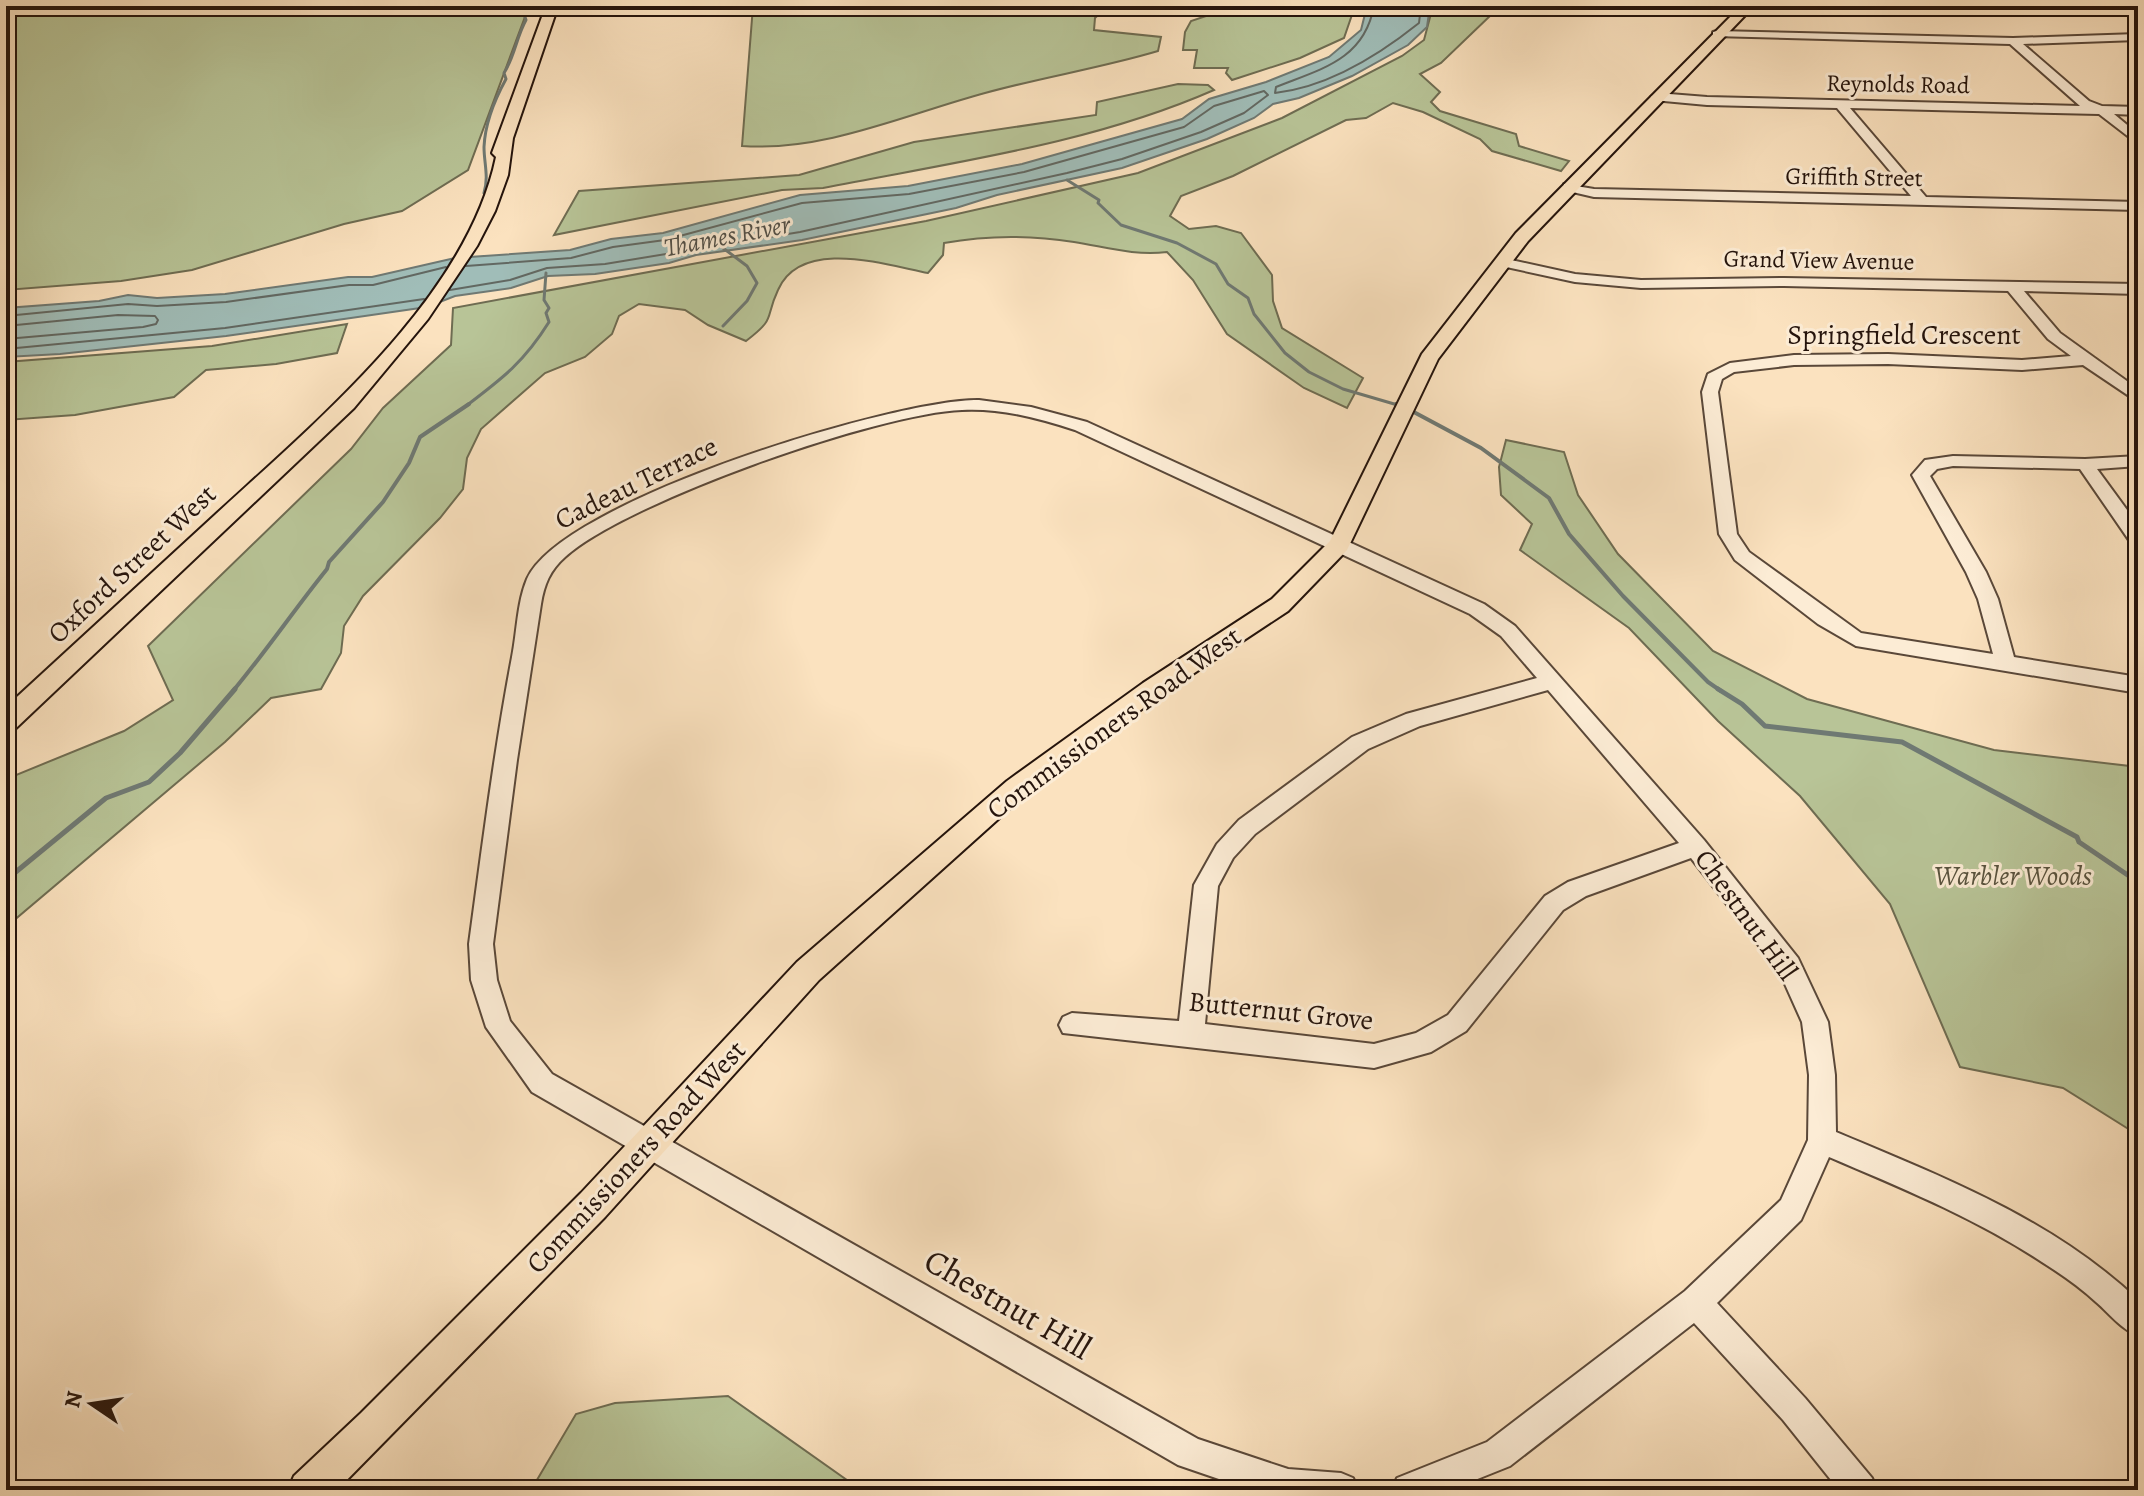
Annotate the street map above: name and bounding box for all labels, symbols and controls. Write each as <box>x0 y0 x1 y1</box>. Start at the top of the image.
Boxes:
street label: Reynolds Road <box>1826 67 1970 101</box>
street label: Griffith Street <box>1785 160 1923 194</box>
water label: Thames River <box>661 206 794 265</box>
street label: Grand View Avenue <box>1723 242 1915 278</box>
street label: Springfield Crescent <box>1787 316 2021 354</box>
street label: Cadeau Terrace <box>548 427 724 539</box>
street label: Oxford Street West <box>39 476 225 652</box>
street label: Commissioners Road West <box>979 618 1249 828</box>
street label: Chestnut Hill <box>1686 842 1806 988</box>
park label: Warbler Woods <box>1934 857 2092 895</box>
street label: Butternut Grove <box>1187 982 1375 1040</box>
street label: Commissioners Road West <box>518 1032 754 1282</box>
street label: Chestnut Hill <box>916 1237 1100 1371</box>
north arrow <box>52 1364 132 1444</box>
text: N <box>57 1389 90 1411</box>

